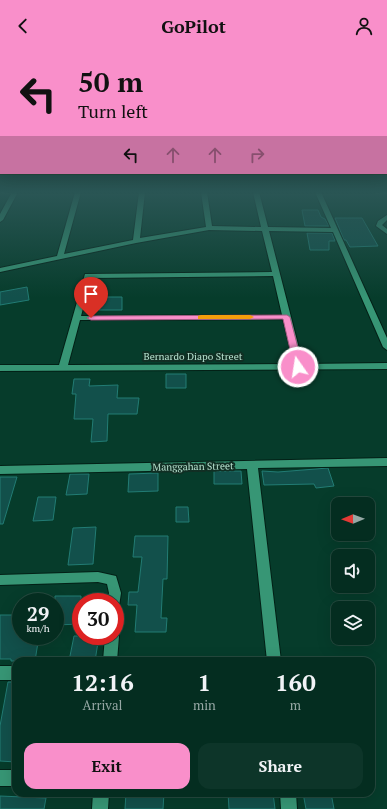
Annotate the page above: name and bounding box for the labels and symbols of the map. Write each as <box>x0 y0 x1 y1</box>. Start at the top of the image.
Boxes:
pin <box>74 277 108 318</box>
position arrow <box>277 346 319 388</box>
street label: Bernardo Diapo Street <box>144 350 243 363</box>
street label: Manggahan Street <box>152 459 234 474</box>
north arrow <box>331 497 375 541</box>
speed limit sign: 30 <box>72 593 124 645</box>

